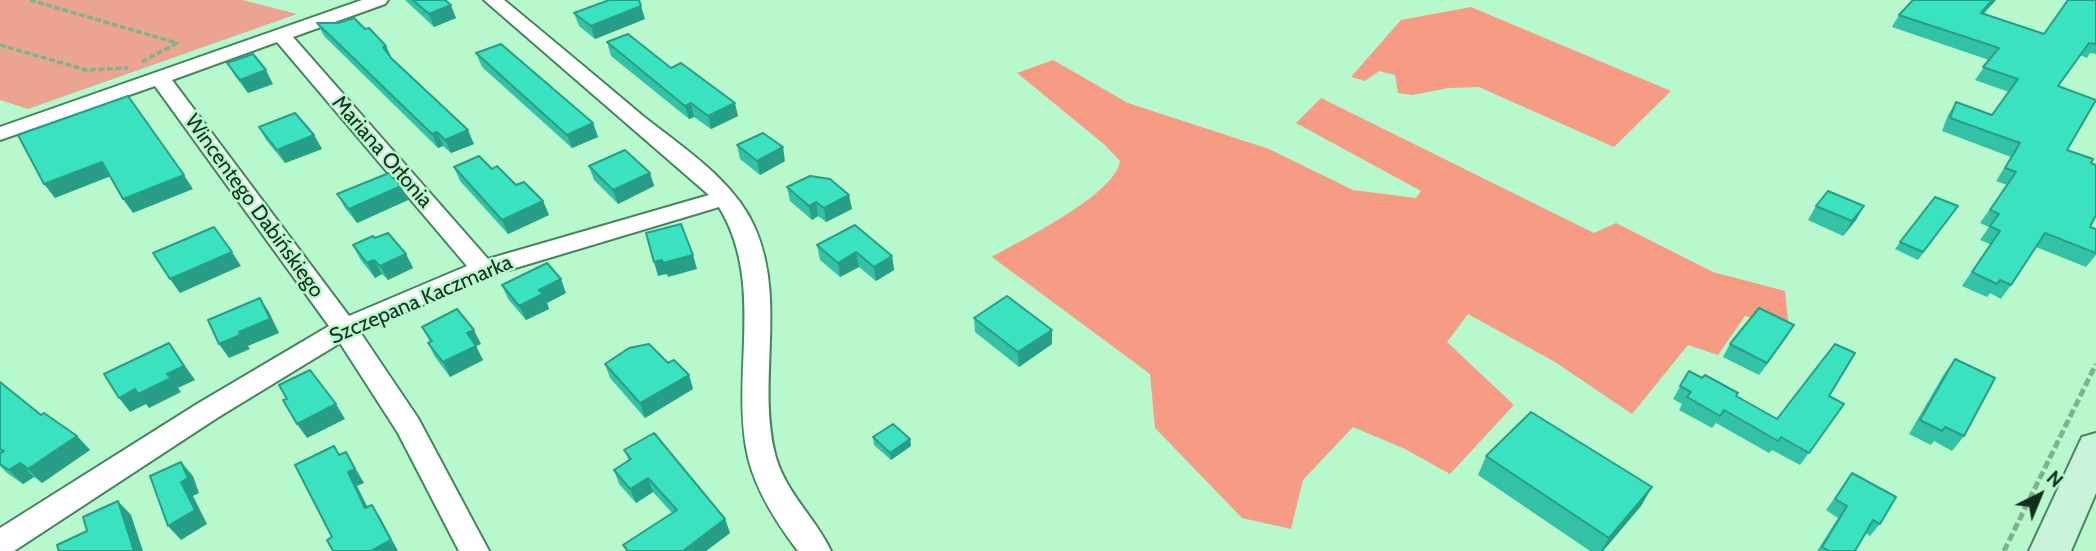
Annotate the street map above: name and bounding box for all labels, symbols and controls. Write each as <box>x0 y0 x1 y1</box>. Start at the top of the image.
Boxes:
street label: Mariana Orłonia <box>327 91 437 213</box>
street label: Wincentego Dabińskiego <box>179 109 329 303</box>
street label: Szczepana Kaczmarka <box>326 250 516 350</box>
north arrow <box>2005 460 2075 530</box>
text: N <box>2042 466 2067 492</box>

